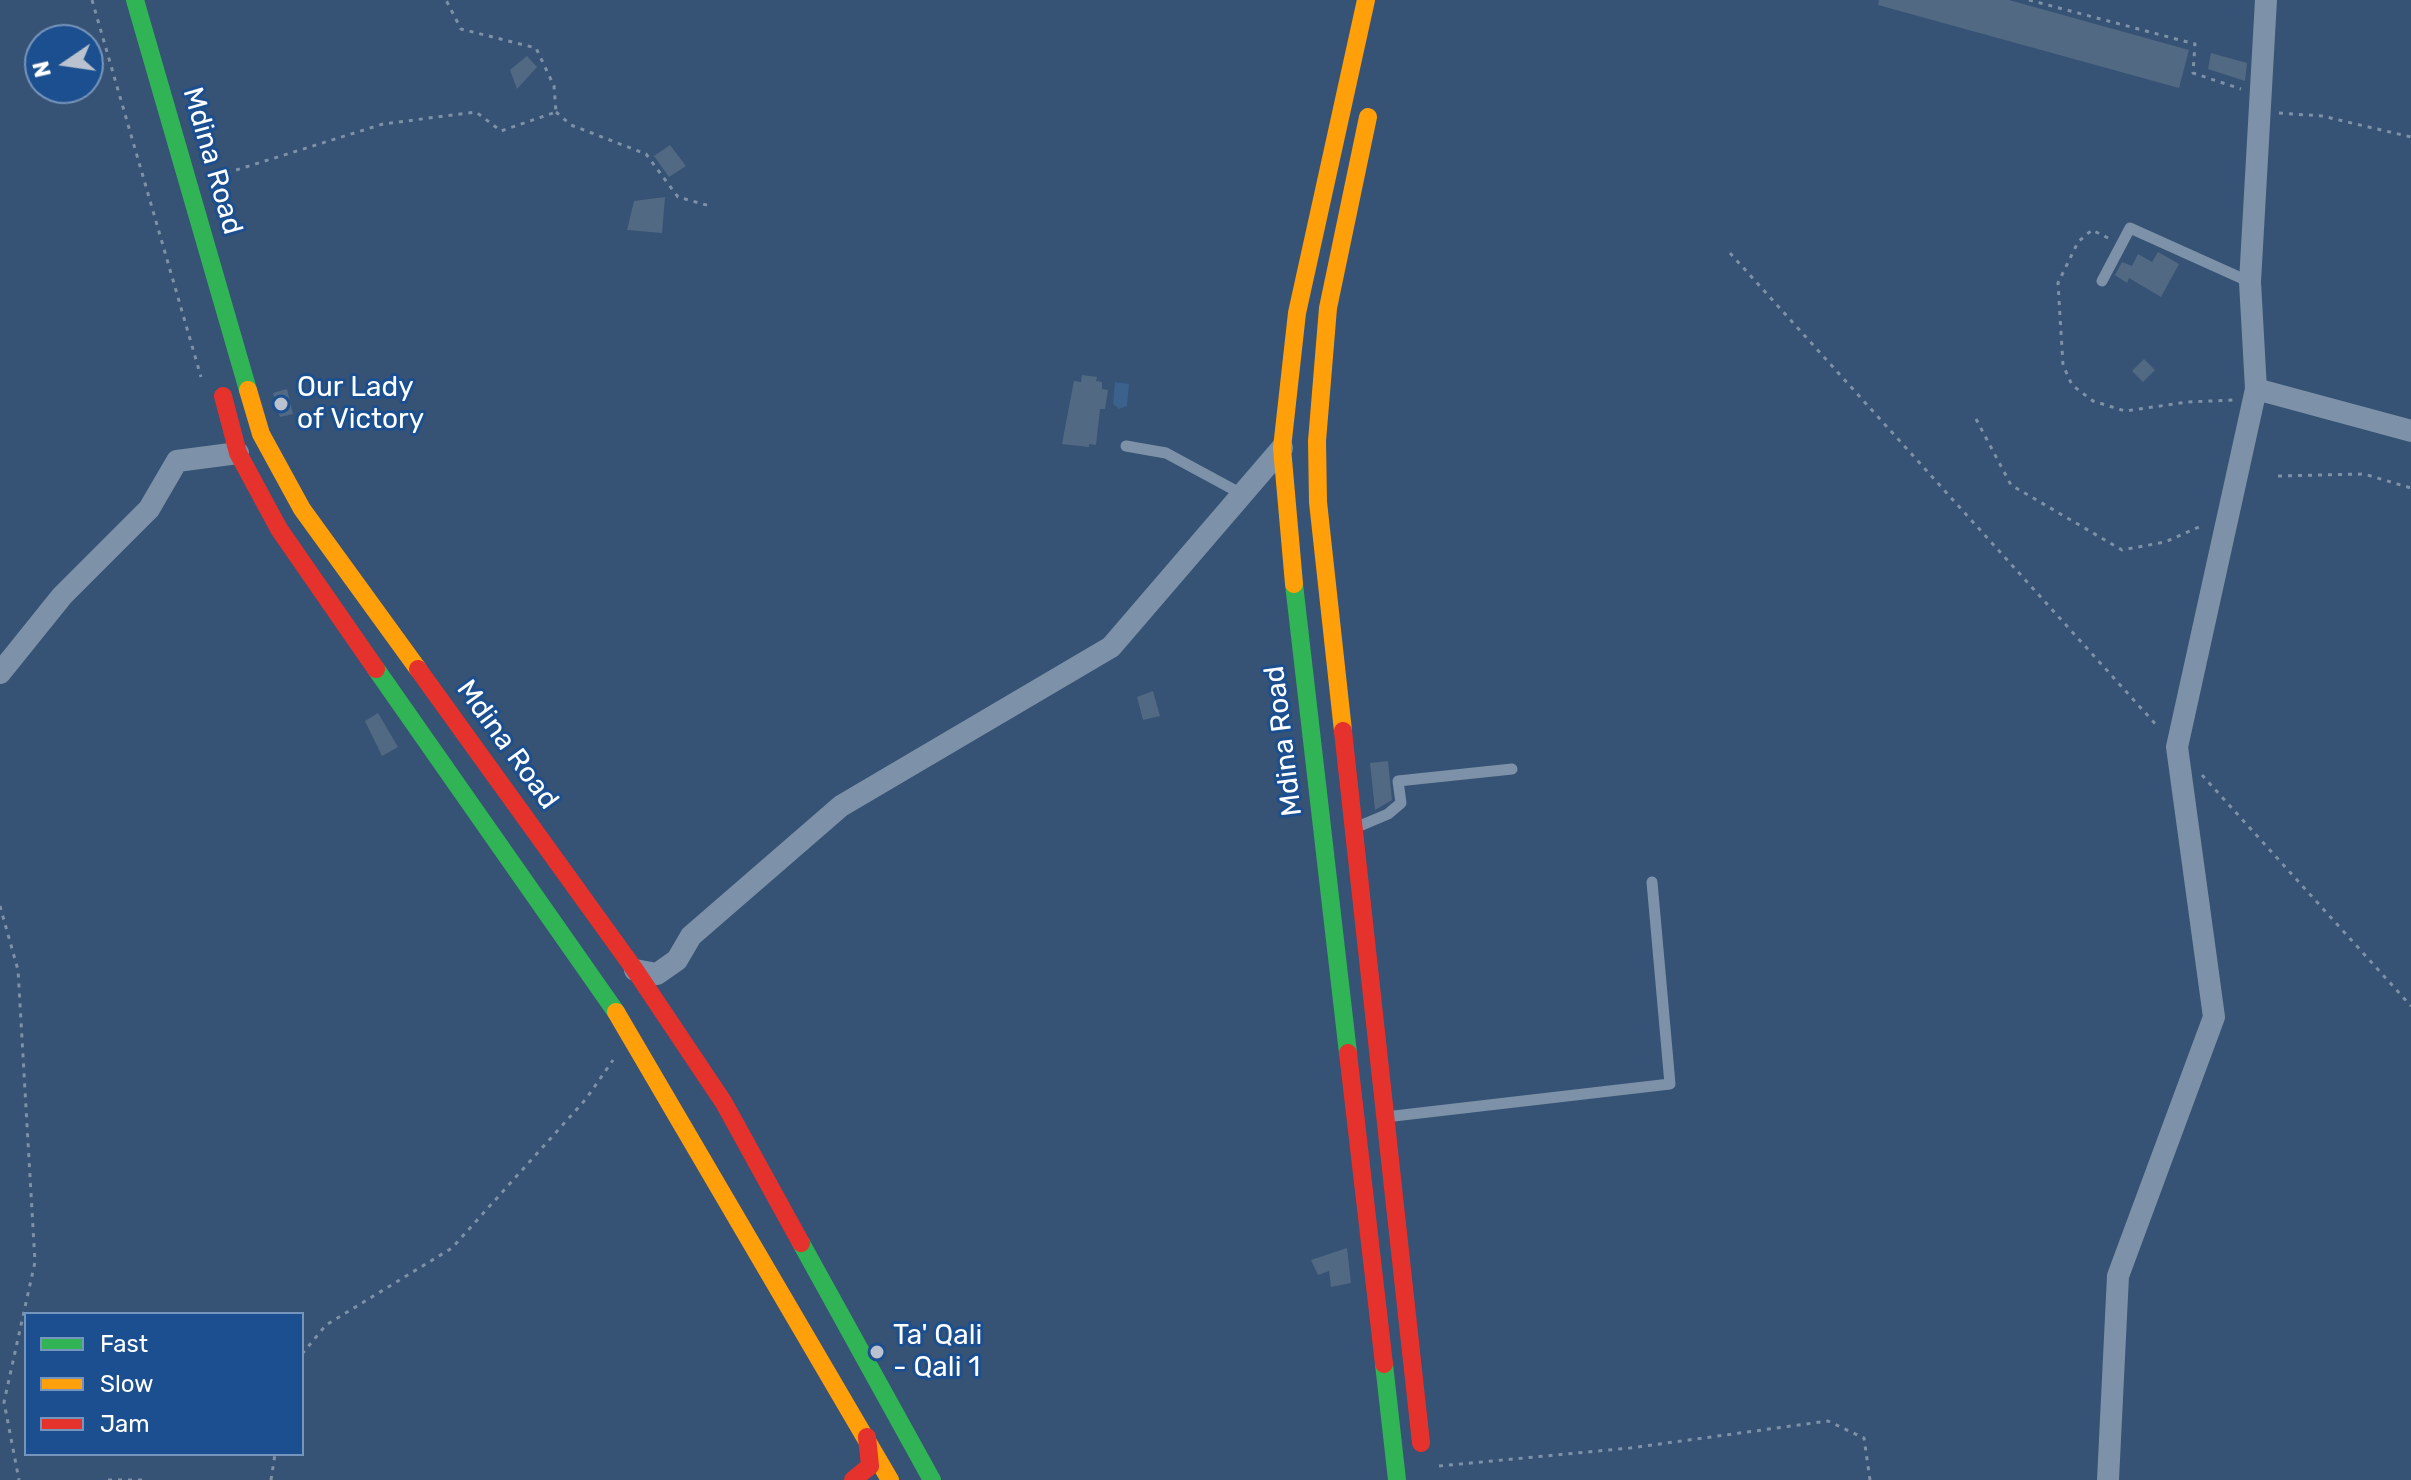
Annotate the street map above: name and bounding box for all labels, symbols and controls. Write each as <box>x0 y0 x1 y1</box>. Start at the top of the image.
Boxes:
north arrow <box>24 24 104 104</box>
text: N <box>27 58 57 80</box>
street label: Mdina Road <box>175 84 249 238</box>
place label: Our Lady of Victory <box>297 371 424 437</box>
marker: Our Lady of Victory <box>272 395 290 413</box>
street label: Mdina Road <box>1258 664 1310 818</box>
street label: Mdina Road <box>449 674 565 816</box>
legend <box>24 1312 304 1456</box>
place label: Ta' Qali - Qali 1 <box>893 1319 982 1385</box>
text: Fast <box>100 1330 148 1358</box>
marker: Ta' Qali - Qali 1 <box>868 1343 886 1361</box>
text: Slow <box>100 1370 153 1398</box>
text: Jam <box>100 1410 150 1438</box>

